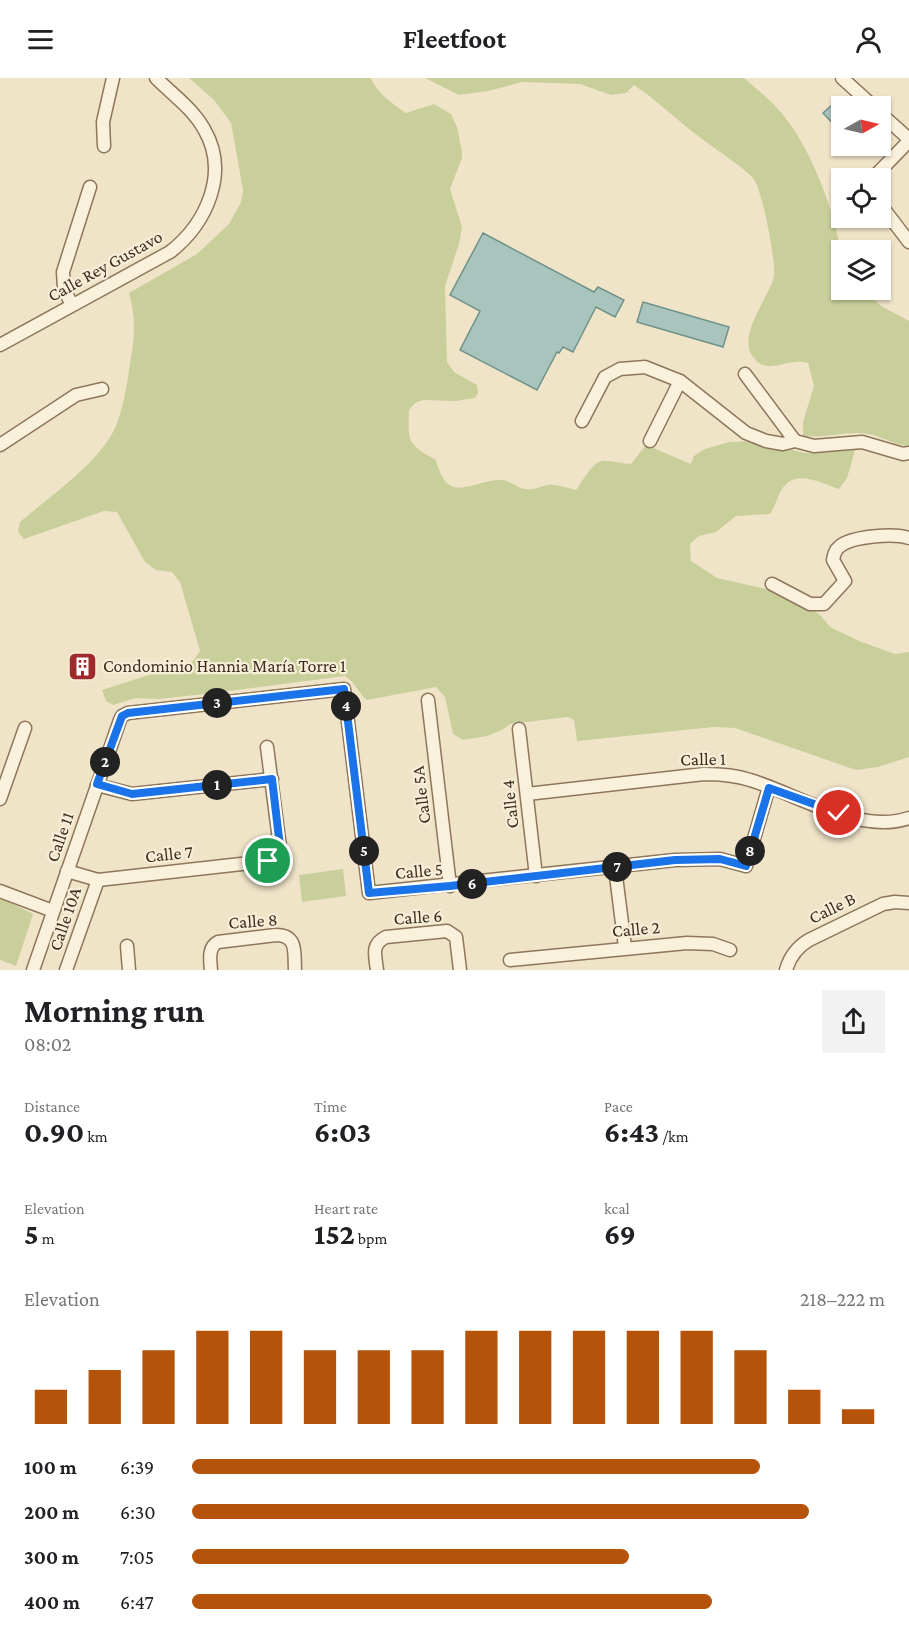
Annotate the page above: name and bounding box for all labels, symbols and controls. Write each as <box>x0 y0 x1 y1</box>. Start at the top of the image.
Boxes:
icon: menu <box>24 23 57 56</box>
icon: person <box>852 23 885 56</box>
text: Fleetfoot <box>403 24 506 54</box>
north arrow <box>831 96 891 156</box>
map controls <box>831 96 891 300</box>
button: locate <box>831 168 891 228</box>
street label: Calle Rey Gustavo <box>44 226 166 306</box>
button: layers <box>831 240 891 300</box>
building icon: Condominio Hannia María Torre 1 <box>66 650 98 682</box>
place label: Condominio Hannia María Torre 1 <box>103 656 346 676</box>
pin: 3 <box>202 688 232 718</box>
pin: 4 <box>331 691 361 721</box>
text: 3 <box>213 694 221 711</box>
text: 4 <box>342 697 350 714</box>
pin: 2 <box>90 747 120 777</box>
street label: Calle 1 <box>680 749 726 769</box>
text: 2 <box>101 753 109 770</box>
street label: Calle 5A <box>407 764 434 825</box>
pin: 1 <box>202 770 232 800</box>
text: 1 <box>214 776 220 793</box>
street label: Calle 4 <box>498 779 522 829</box>
pin <box>813 787 864 838</box>
icon: check <box>822 796 855 829</box>
street label: Calle 11 <box>42 809 78 865</box>
pin <box>242 835 293 886</box>
pin: 5 <box>349 836 379 866</box>
pin: 8 <box>735 836 765 866</box>
street label: Calle 7 <box>144 842 194 866</box>
text: 5 <box>360 842 368 859</box>
text: 8 <box>745 842 755 859</box>
icon: arrive <box>251 844 284 877</box>
pin: 7 <box>602 852 632 882</box>
text: 7 <box>613 858 621 875</box>
street label: Calle 5 <box>394 859 444 883</box>
pin: 6 <box>457 869 487 899</box>
text: 6 <box>468 875 476 892</box>
street label: Calle 10A <box>45 884 85 953</box>
street label: Calle B <box>805 888 859 928</box>
street label: Calle 6 <box>393 905 443 929</box>
street label: Calle 8 <box>228 909 278 933</box>
street label: Calle 2 <box>611 917 661 941</box>
button: share <box>822 990 885 1053</box>
text: Morning run <box>24 992 205 1029</box>
text: 08:02 <box>24 1033 71 1055</box>
text: Distance <box>24 1098 80 1115</box>
text: Time <box>314 1098 347 1115</box>
text: Pace <box>604 1098 633 1115</box>
text: 0.90 <box>24 1115 84 1148</box>
text: 6:03 <box>314 1115 371 1148</box>
text: 6:43 <box>604 1115 659 1148</box>
text: km <box>84 1128 108 1145</box>
text: /km <box>659 1128 688 1145</box>
text: Elevation <box>24 1200 85 1217</box>
text: Heart rate <box>314 1200 378 1217</box>
text: kcal <box>604 1200 630 1217</box>
text: 5 <box>24 1217 39 1250</box>
text: 152 <box>314 1217 355 1250</box>
text: 69 <box>604 1217 636 1250</box>
text: m <box>39 1230 55 1247</box>
text: bpm <box>355 1230 387 1247</box>
text: Elevation <box>24 1288 100 1310</box>
text: 218–222 m <box>800 1288 885 1310</box>
text: 100 m <box>24 1456 77 1478</box>
text: 6:39 <box>120 1456 154 1478</box>
text: 200 m <box>24 1501 79 1523</box>
text: 6:30 <box>120 1501 156 1523</box>
text: 300 m <box>24 1546 79 1568</box>
text: 7:05 <box>120 1546 154 1568</box>
text: 400 m <box>24 1591 80 1613</box>
text: 6:47 <box>120 1591 154 1613</box>

